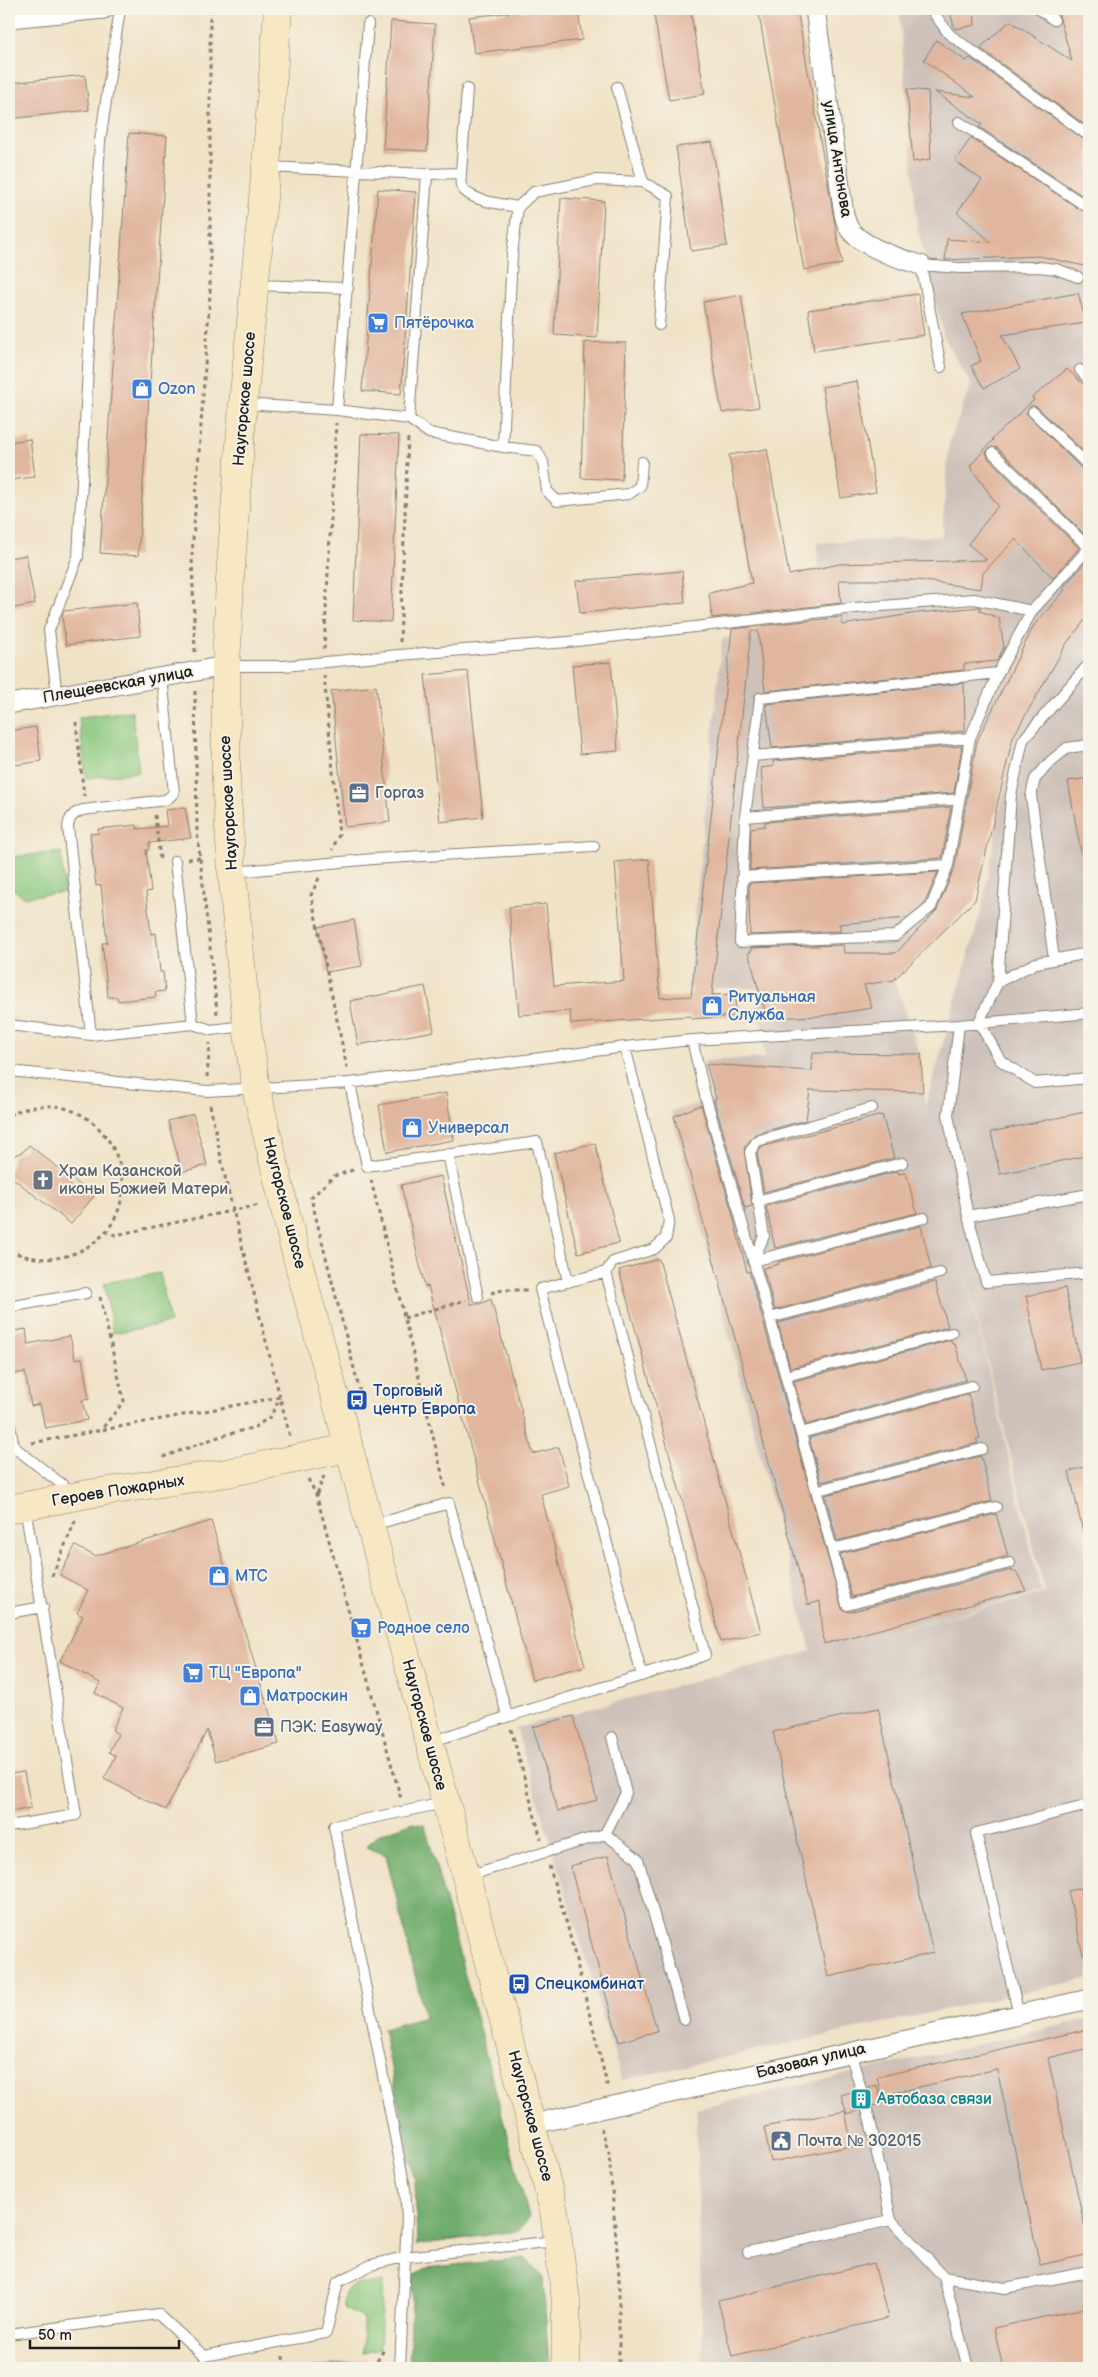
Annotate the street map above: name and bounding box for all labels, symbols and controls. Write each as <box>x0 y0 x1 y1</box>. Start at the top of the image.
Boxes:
street label: улица Антонова <box>818 99 856 219</box>
supermarket icon: Пятёрочка <box>366 311 390 335</box>
place label: Пятёрочка <box>394 314 475 333</box>
street label: Наугорское шоссе <box>230 331 260 467</box>
shop icon: Ozon <box>130 377 154 401</box>
place label: Ozon <box>158 380 196 399</box>
street label: Плещеевская улица <box>41 662 195 708</box>
street label: Наугорское шоссе <box>216 735 242 871</box>
office icon: Горгаз <box>347 781 371 805</box>
place label: Горгаз <box>375 784 425 803</box>
place label: Ритуальная Служба <box>728 988 816 1025</box>
shop icon: Ритуальная Служба <box>700 994 724 1018</box>
shop icon: Универсал <box>400 1116 424 1140</box>
place label: Универсал <box>428 1119 509 1138</box>
street label: Наугорское шоссе <box>258 1135 310 1271</box>
place label: Храм Казанской иконы Божией Матери <box>59 1162 228 1199</box>
church icon: Храм Казанской иконы Божией Матери <box>31 1168 55 1192</box>
place label: Торговый центр Европа <box>373 1382 477 1419</box>
bus stop icon: Торговый центр Европа <box>345 1388 369 1412</box>
street label: Героев Пожарных <box>50 1471 186 1511</box>
shop icon: МТС <box>207 1564 231 1588</box>
place label: МТС <box>235 1567 268 1586</box>
supermarket icon: Родное село <box>349 1616 373 1640</box>
place label: Родное село <box>377 1619 470 1638</box>
street label: Наугорское шоссе <box>397 1657 451 1793</box>
supermarket icon: ТЦ "Европа" <box>181 1661 205 1685</box>
place label: ТЦ "Европа" <box>209 1664 302 1683</box>
shop icon: Матроскин <box>238 1684 262 1708</box>
place label: Матроскин <box>266 1687 348 1706</box>
office icon: ПЭК: Easyway <box>252 1715 276 1739</box>
place label: ПЭК: Easyway <box>280 1718 383 1737</box>
bus stop icon: Спецкомбинат <box>507 1972 531 1996</box>
place label: Спецкомбинат <box>535 1975 645 1994</box>
street label: Базовая улица <box>754 2039 868 2083</box>
street label: Наугорское шоссе <box>503 2048 557 2184</box>
building icon: Автобаза связи <box>849 2087 873 2111</box>
place label: Автобаза связи <box>876 2090 992 2109</box>
public building icon: Почта № 302015 <box>769 2129 793 2153</box>
place label: Почта № 302015 <box>797 2132 921 2151</box>
scale bar <box>30 2317 179 2349</box>
text: 50 m <box>38 2326 72 2345</box>

